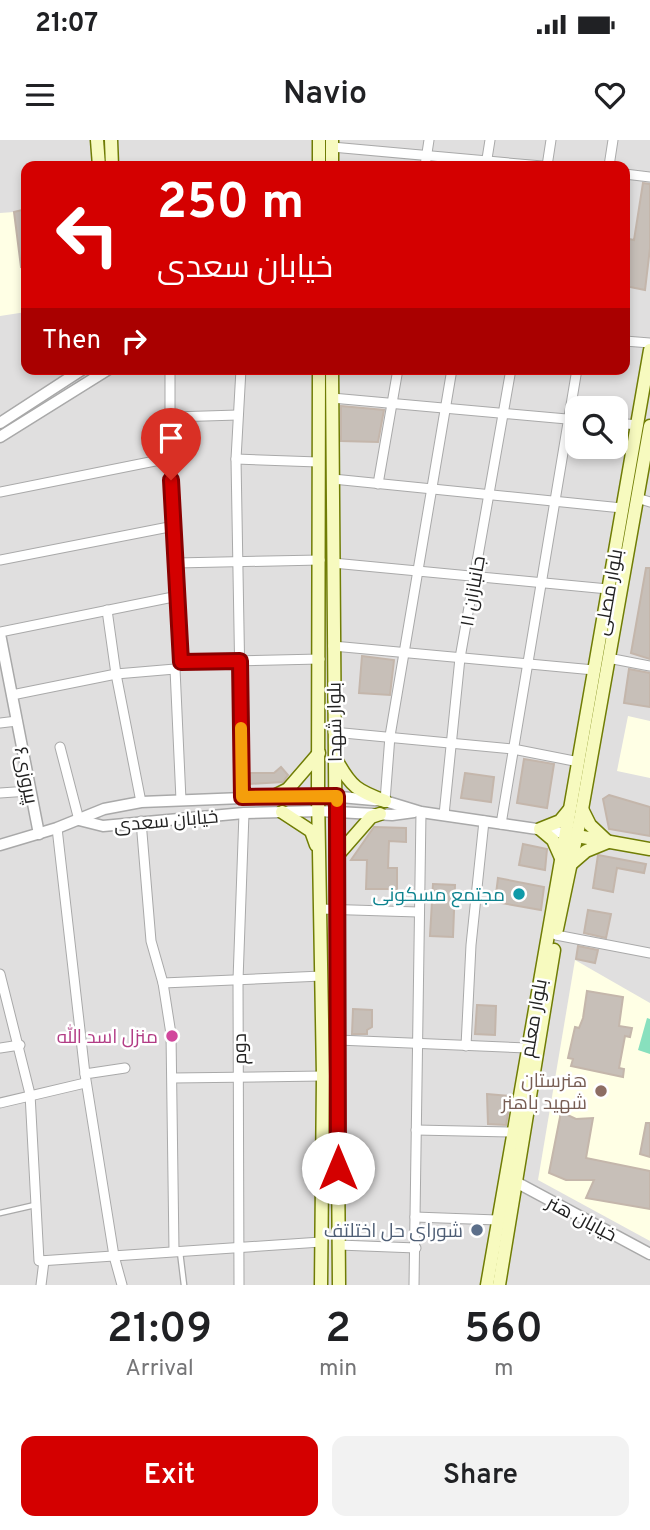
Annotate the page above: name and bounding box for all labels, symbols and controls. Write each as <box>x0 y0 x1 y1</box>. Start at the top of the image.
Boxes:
text: 21:07 <box>35 8 98 41</box>
text: Navio <box>283 75 367 115</box>
icon: menu <box>21 76 59 114</box>
icon: heart <box>591 76 629 114</box>
text: 250 m <box>157 174 304 236</box>
icon: left <box>42 189 133 280</box>
text: خیابان سعدی <box>157 249 333 289</box>
icon: right <box>115 322 153 360</box>
text: Then <box>42 325 101 358</box>
map controls <box>565 396 628 459</box>
button: search <box>565 396 628 459</box>
pin <box>141 408 201 480</box>
icon: arrive <box>152 419 190 457</box>
street label: بلوار مصلی <box>591 547 629 638</box>
street label: جانبازان ۱۱ <box>456 554 492 629</box>
street label: بلوار شهدا <box>323 682 349 762</box>
street label: پیروزی۶ <box>8 745 42 806</box>
street label: خیابان سعدی <box>113 805 219 839</box>
place label: مجتمع مسکونی <box>373 884 505 908</box>
marker: مجتمع مسکونی <box>511 886 527 902</box>
street label: بلوار معلم <box>516 977 554 1059</box>
place label: منزل اسد الله <box>57 1024 158 1050</box>
marker: منزل اسد الله <box>164 1028 180 1044</box>
street label: دوم <box>229 1033 253 1065</box>
place label: هنرستان شهید باهنر <box>500 1070 587 1116</box>
marker: هنرستان شهید باهنر <box>593 1083 609 1099</box>
position arrow <box>301 1131 375 1205</box>
street label: خیابان هنر <box>541 1191 620 1248</box>
place label: شورای حل اختلتف <box>324 1220 463 1244</box>
marker: شورای حل اختلتف <box>469 1222 485 1238</box>
text: 21:09 <box>107 1304 212 1357</box>
text: 2 <box>325 1304 351 1357</box>
text: 560 <box>464 1304 543 1357</box>
text: Arrival <box>125 1355 194 1384</box>
text: min <box>319 1355 357 1384</box>
text: m <box>494 1355 513 1384</box>
button: Exit <box>21 1436 318 1516</box>
button: Share <box>332 1436 629 1516</box>

